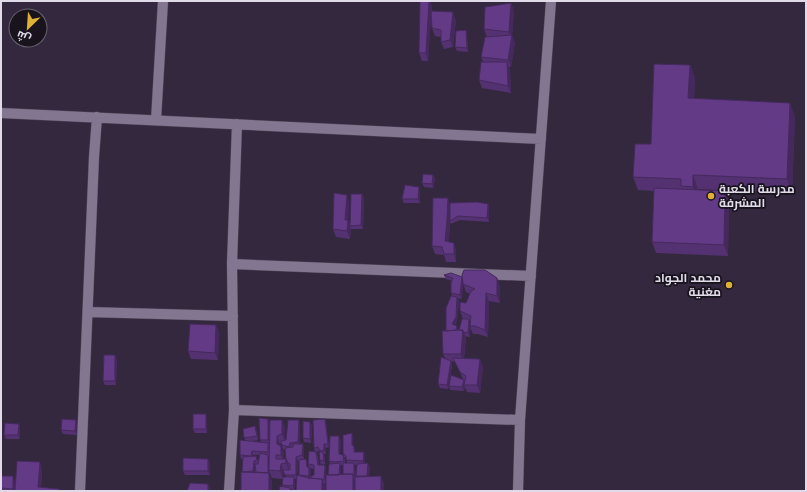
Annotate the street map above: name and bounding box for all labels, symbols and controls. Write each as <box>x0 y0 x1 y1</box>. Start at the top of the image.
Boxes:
north arrow <box>8 8 48 48</box>
text: ش <box>14 28 33 46</box>
place label: مدرسة الكعبة المشرفة <box>719 181 795 211</box>
marker: مدرسة الكعبة المشرفة <box>706 191 716 201</box>
place label: محمد الجواد مغنية <box>655 270 721 299</box>
marker: محمد الجواد مغنية <box>724 280 734 290</box>

